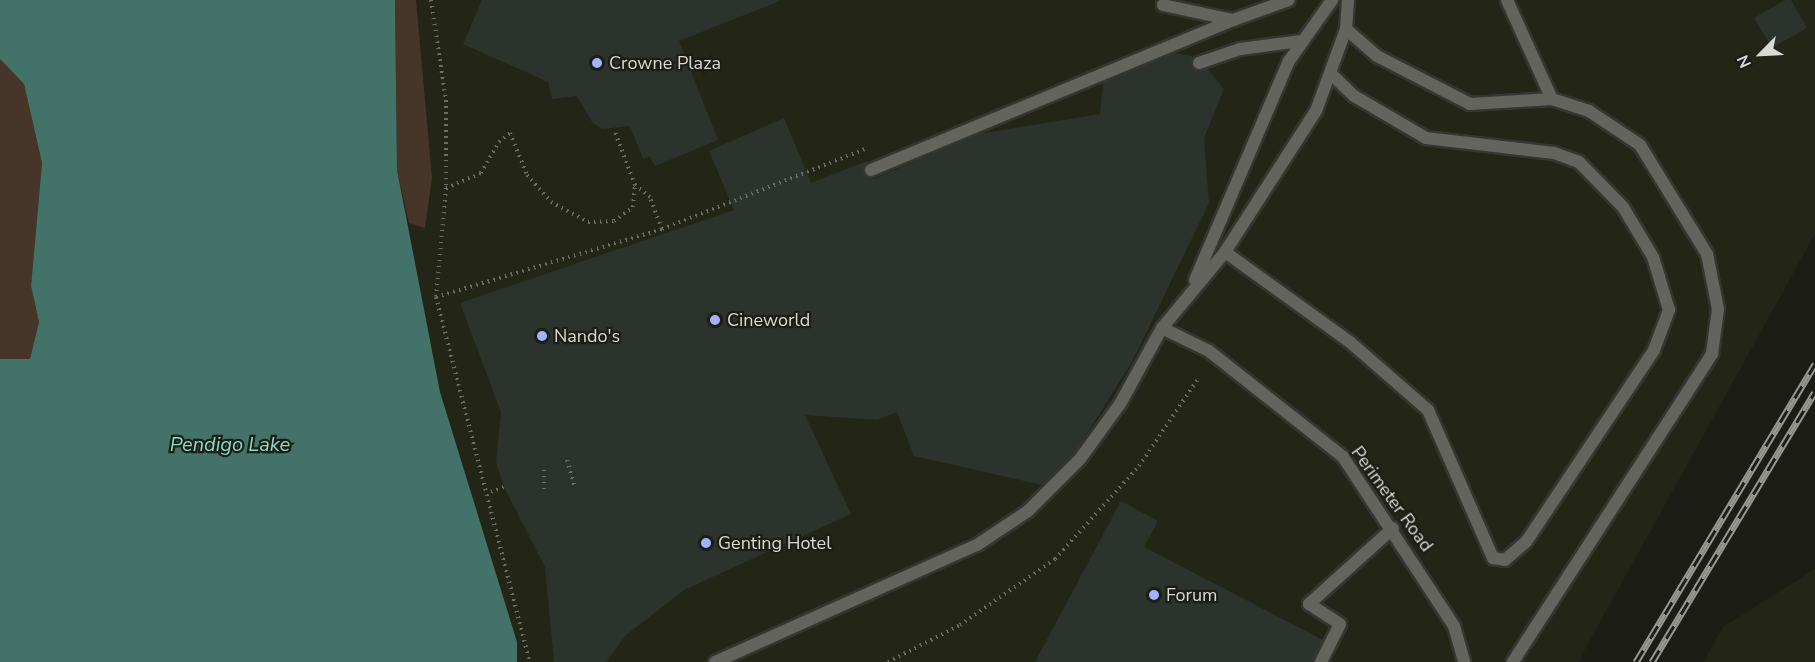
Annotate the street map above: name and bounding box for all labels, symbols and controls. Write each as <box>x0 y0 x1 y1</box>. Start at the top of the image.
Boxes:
north arrow <box>1731 24 1791 84</box>
text: N <box>1732 51 1757 71</box>
place label: Crowne Plaza <box>609 52 721 74</box>
marker: Crowne Plaza <box>590 56 604 70</box>
place label: Cineworld <box>727 309 810 331</box>
marker: Cineworld <box>708 313 722 327</box>
place label: Nando's <box>554 325 620 347</box>
marker: Nando's <box>535 329 549 343</box>
water label: Pendigo Lake <box>170 432 290 456</box>
street label: Perimeter Road <box>1347 442 1437 556</box>
place label: Genting Hotel <box>718 532 831 554</box>
marker: Genting Hotel <box>699 536 713 550</box>
place label: Forum <box>1166 584 1217 606</box>
marker: Forum <box>1147 588 1161 602</box>

